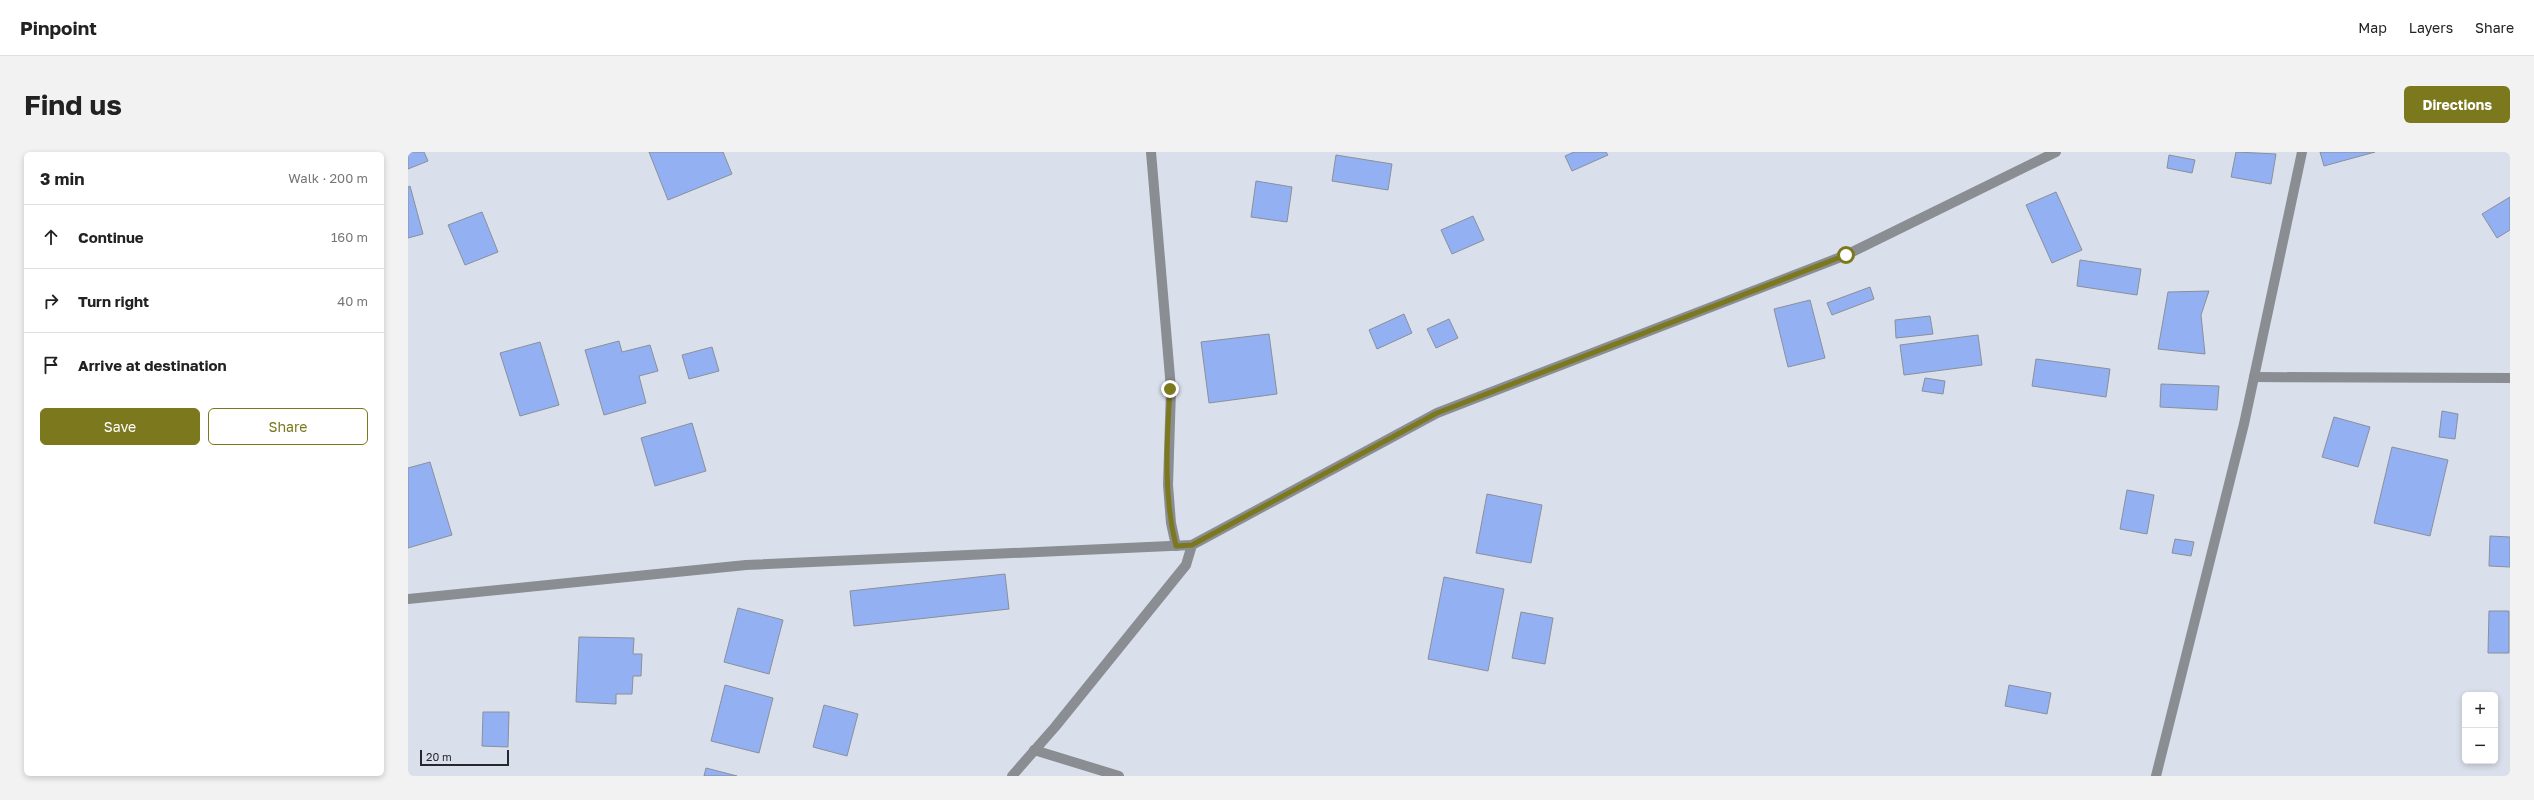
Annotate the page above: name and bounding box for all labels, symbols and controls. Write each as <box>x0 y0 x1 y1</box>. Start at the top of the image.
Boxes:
text: Pinpoint <box>20 16 97 39</box>
text: Map <box>2358 19 2387 36</box>
text: Layers <box>2409 19 2453 36</box>
text: Share <box>2475 19 2514 36</box>
button: Directions <box>2404 86 2510 123</box>
text: Find us <box>24 88 122 121</box>
text: 3 min <box>40 168 84 189</box>
text: Walk · 200 m <box>288 170 368 186</box>
icon: ahead <box>40 226 62 248</box>
text: Continue <box>78 228 144 246</box>
text: 160 m <box>331 229 368 245</box>
route start <box>1837 246 1855 264</box>
icon: right <box>40 290 62 312</box>
text: Turn right <box>78 292 149 310</box>
text: 40 m <box>337 293 368 309</box>
icon: arrive <box>40 354 62 376</box>
text: Arrive at destination <box>78 356 227 374</box>
route end <box>1161 380 1179 398</box>
button: Save <box>40 408 200 445</box>
button: Share <box>208 408 368 445</box>
map controls <box>2462 692 2498 764</box>
button: + <box>2462 692 2498 728</box>
button: − <box>2462 728 2498 764</box>
scale bar <box>420 748 509 767</box>
text: 20 m <box>426 750 452 763</box>

